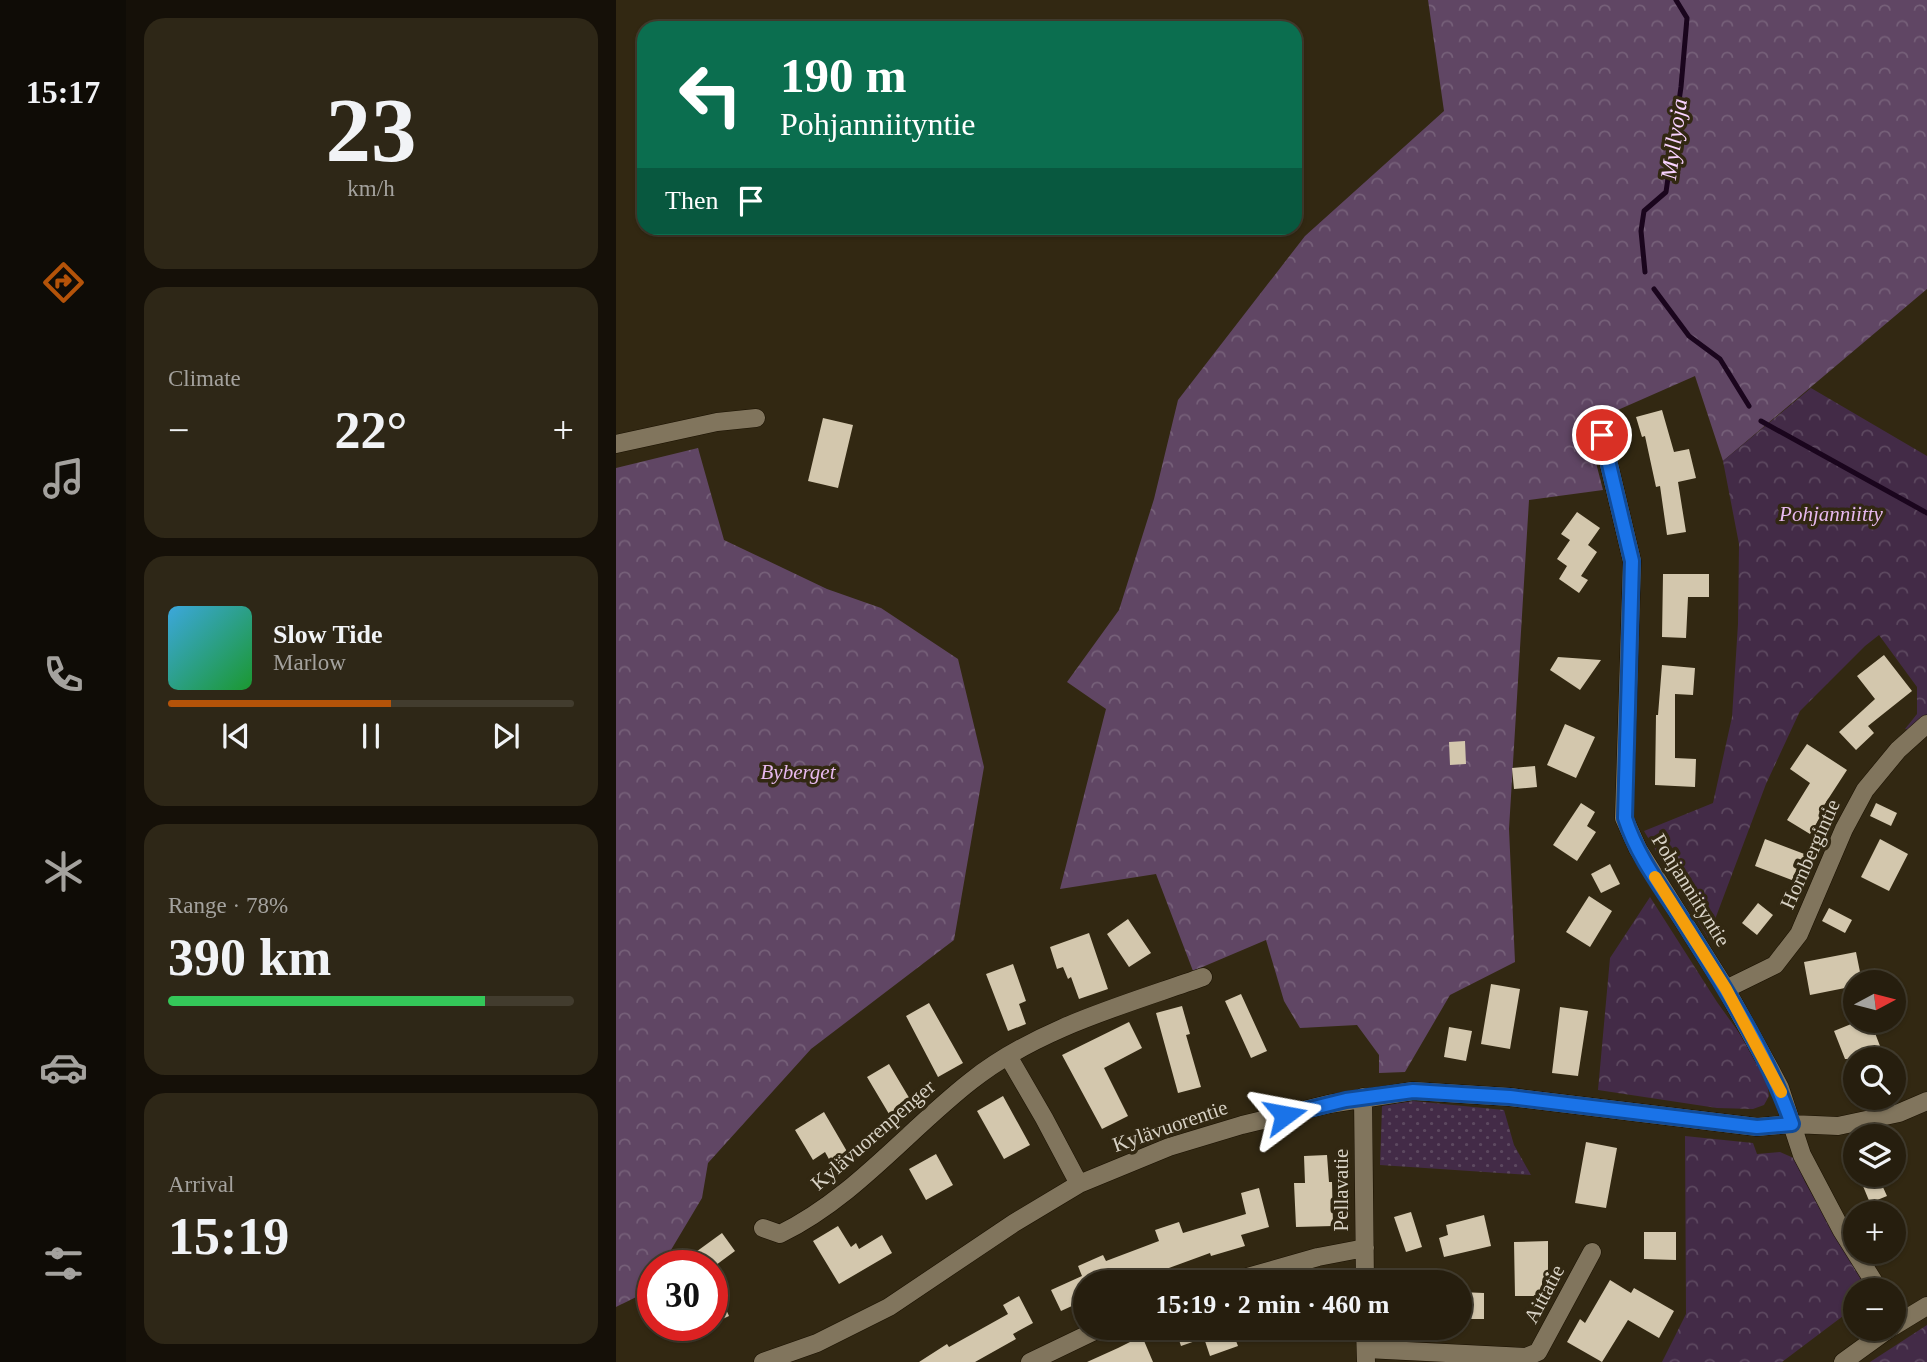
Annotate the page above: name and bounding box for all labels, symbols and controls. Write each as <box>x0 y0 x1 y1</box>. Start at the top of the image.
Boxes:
text: 190 m <box>780 48 907 103</box>
icon: left <box>665 49 756 140</box>
text: 15:17 <box>26 74 100 110</box>
text: 23 <box>326 80 417 181</box>
water label: Myllyoja <box>1656 97 1692 182</box>
text: Pohjanniityntie <box>780 106 976 142</box>
text: km/h <box>347 176 395 201</box>
icon: arrive <box>732 182 770 220</box>
text: Then <box>665 186 718 215</box>
icon: directions <box>39 258 88 307</box>
text: Climate <box>168 366 241 391</box>
text: 22° <box>335 402 407 459</box>
pin <box>1572 405 1632 465</box>
text: − <box>168 409 189 451</box>
text: + <box>553 409 574 451</box>
icon: arrive <box>1583 416 1621 454</box>
icon: music <box>39 454 88 503</box>
park label: Pohjanniitty <box>1778 502 1884 526</box>
text: Slow Tide <box>273 620 383 649</box>
icon: phone <box>39 650 88 699</box>
text: Marlow <box>273 650 346 675</box>
icon: previous <box>217 717 255 755</box>
icon: pause <box>352 717 390 755</box>
icon: next <box>487 717 525 755</box>
park label: Byberget <box>760 760 837 784</box>
street label: Hornbergintie <box>1775 795 1845 913</box>
street label: Pohjanniityntie <box>1647 829 1735 951</box>
icon: climate <box>39 847 88 896</box>
text: Range · 78% <box>168 893 288 918</box>
text: 390 km <box>168 929 331 986</box>
north arrow <box>1843 970 1906 1032</box>
map controls <box>1843 970 1906 1341</box>
icon: car <box>39 1043 88 1092</box>
button: search <box>1843 1047 1906 1110</box>
street label: Kylävuorenpenger <box>806 1075 940 1195</box>
position arrow <box>1248 1078 1322 1152</box>
street label: Kylävuorentie <box>1109 1095 1231 1157</box>
button: layers <box>1843 1124 1906 1187</box>
street label: Pellavatie <box>1329 1149 1353 1231</box>
text: Arrival <box>168 1172 234 1197</box>
button: + <box>1843 1201 1906 1264</box>
text: 15:19 <box>168 1208 289 1265</box>
icon: filters <box>39 1239 88 1288</box>
speed limit sign: 30 <box>637 1250 728 1341</box>
street label: Aittatie <box>1519 1261 1569 1327</box>
button: − <box>1843 1278 1906 1341</box>
text: 15:19 · 2 min · 460 m <box>1156 1290 1390 1319</box>

